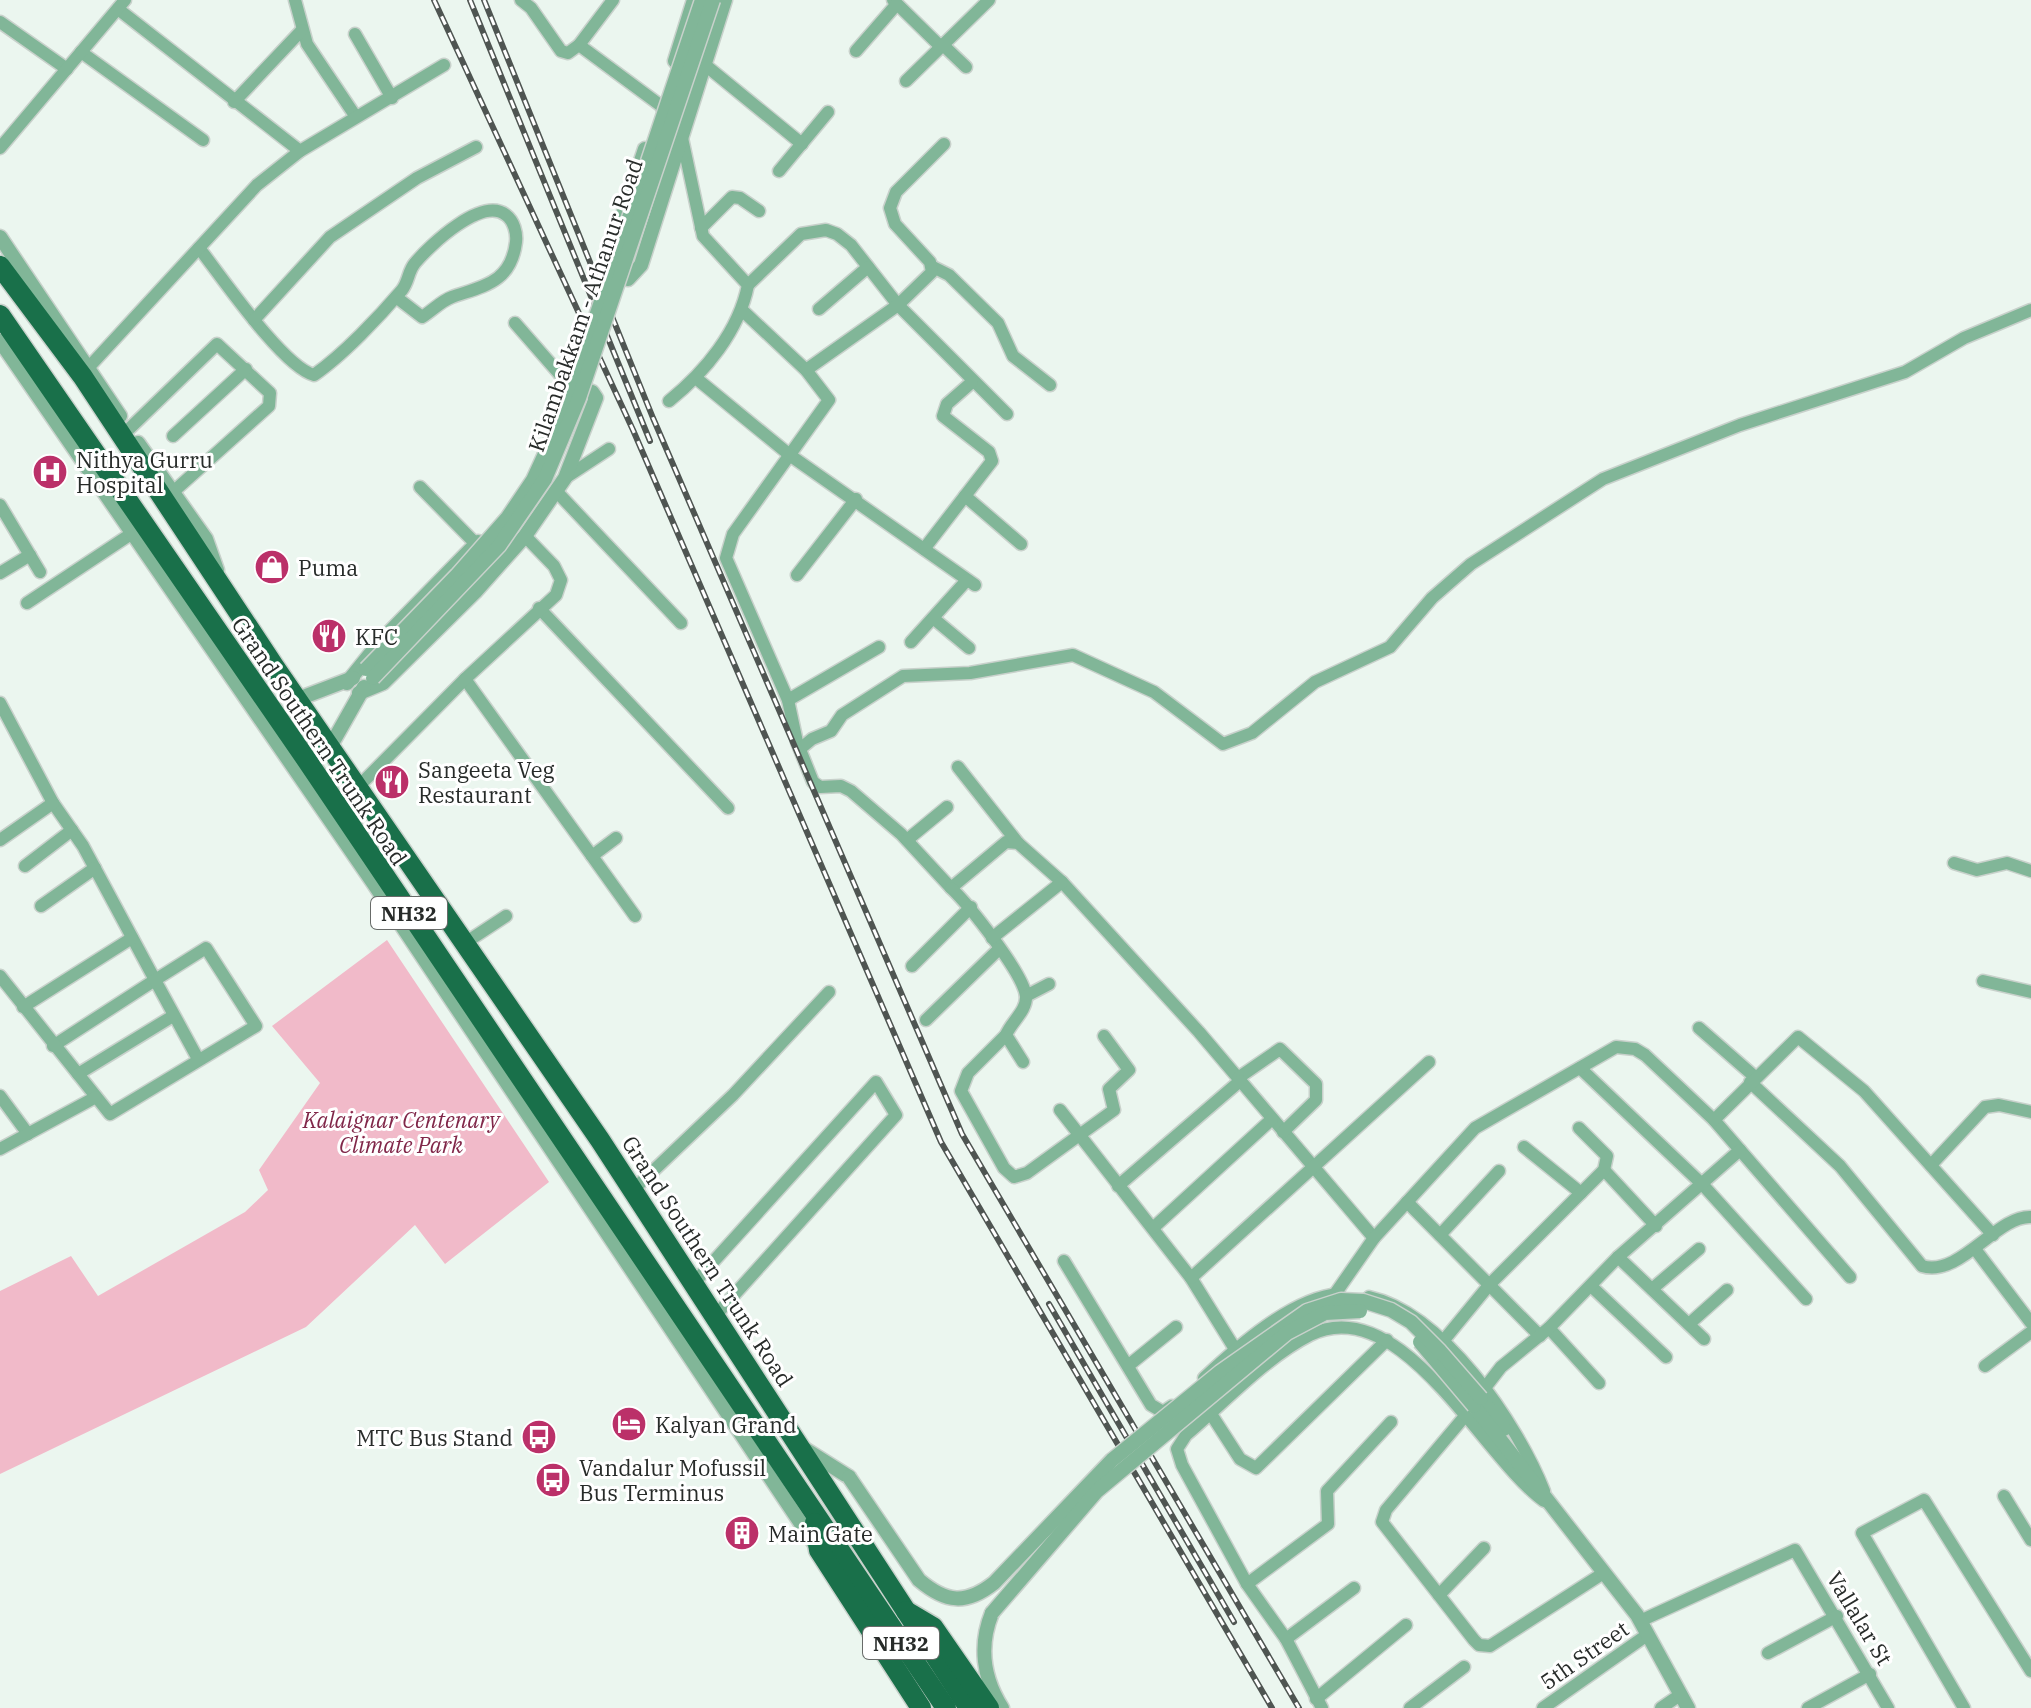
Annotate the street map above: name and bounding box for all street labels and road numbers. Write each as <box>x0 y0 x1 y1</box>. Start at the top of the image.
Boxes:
street label: Kilambakkam - Athanur Road <box>521 155 649 455</box>
street label: Grand Southern Trunk Road <box>226 611 414 871</box>
road number: NH32 <box>371 897 447 929</box>
street label: Grand Southern Trunk Road <box>616 1130 800 1392</box>
street label: Vallalar St <box>1821 1566 1899 1670</box>
street label: 5th Street <box>1534 1614 1634 1696</box>
road number: NH32 <box>863 1627 939 1659</box>

